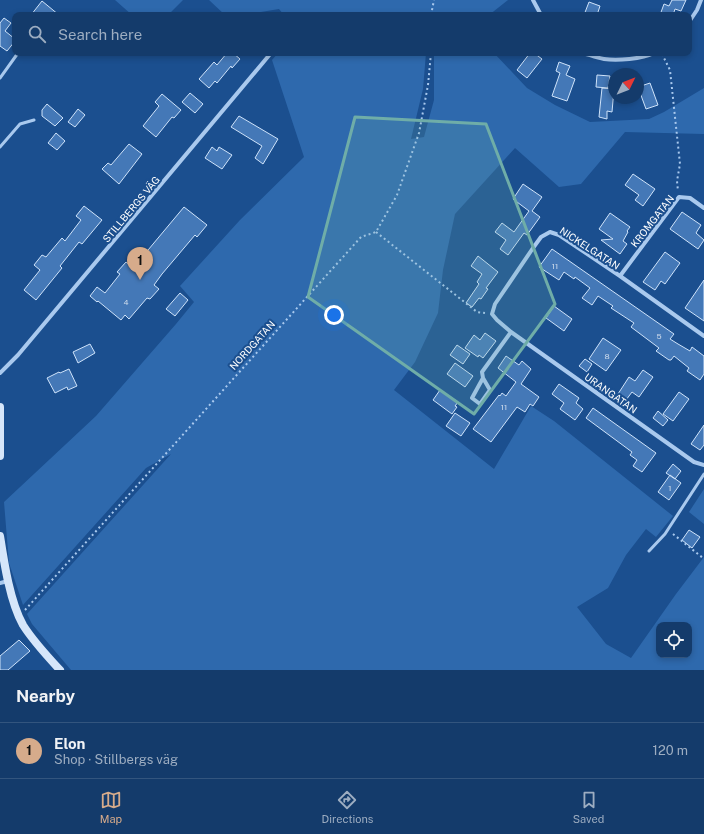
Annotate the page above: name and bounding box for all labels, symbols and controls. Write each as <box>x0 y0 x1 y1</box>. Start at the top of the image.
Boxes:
search box <box>12 12 692 56</box>
icon: search <box>26 23 48 45</box>
text: Search here <box>58 26 142 43</box>
north arrow <box>608 68 644 104</box>
street label: STILLBERGS VÄG <box>100 174 162 244</box>
street label: KROMGATAN <box>628 192 676 250</box>
street label: NICKELGATAN <box>558 224 622 272</box>
pin: 1 <box>127 247 153 280</box>
house number: 11 <box>552 261 558 271</box>
house number: 4 <box>123 297 129 307</box>
your location <box>324 305 344 325</box>
street label: NORDGATAN <box>227 318 277 372</box>
house number: 5 <box>656 331 662 341</box>
house number: 8 <box>604 351 610 361</box>
street label: URANGATAN <box>582 370 640 416</box>
house number: 11 <box>501 402 507 412</box>
house number: 1 <box>668 483 672 493</box>
map controls <box>656 622 692 658</box>
button: locate <box>656 622 692 658</box>
text: Nearby <box>16 686 75 706</box>
text: Elon <box>54 735 85 752</box>
text: 1 <box>26 743 32 758</box>
text: 120 m <box>653 743 688 758</box>
text: Shop · Stillbergs väg <box>54 752 178 767</box>
tab: Map <box>100 789 122 825</box>
tab: Directions <box>322 789 373 825</box>
tab: Saved <box>573 789 604 825</box>

